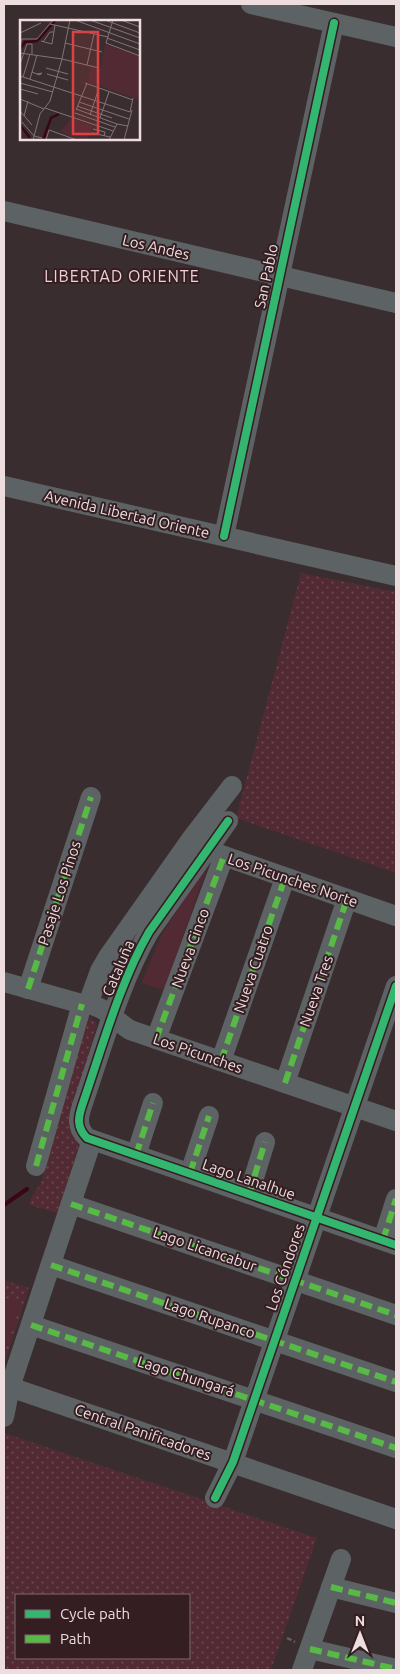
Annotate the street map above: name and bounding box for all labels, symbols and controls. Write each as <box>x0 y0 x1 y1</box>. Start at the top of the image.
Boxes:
inset map <box>20 20 140 140</box>
street label: Los Andes <box>121 231 191 263</box>
street label: San Pablo <box>251 242 281 310</box>
district label: LIBERTAD ORIENTE <box>44 267 200 285</box>
street label: Avenida Libertad Oriente <box>43 487 211 541</box>
street label: Pasaje Los Pinos <box>34 839 84 947</box>
street label: Los Picunches Norte <box>226 850 360 910</box>
street label: Nueva Cinco <box>168 906 212 990</box>
street label: Nueva Cuatro <box>230 923 276 1015</box>
street label: Cataluña <box>99 937 137 999</box>
street label: Nueva Tres <box>296 953 336 1029</box>
street label: Los Picunches <box>151 1030 245 1076</box>
street label: Lago Lanalhue <box>200 1155 298 1203</box>
street label: Los Cóndores <box>262 1221 308 1313</box>
street label: Lago Licancabur <box>151 1223 259 1275</box>
street label: Lago Rupanco <box>162 1295 258 1341</box>
street label: Lago Chungará <box>135 1352 237 1400</box>
street label: Central Panificadores <box>72 1401 214 1463</box>
legend <box>15 1594 190 1659</box>
text: Cycle path <box>60 1605 130 1622</box>
north arrow <box>335 1609 385 1659</box>
text: N <box>355 1613 365 1629</box>
text: Path <box>60 1630 91 1647</box>

